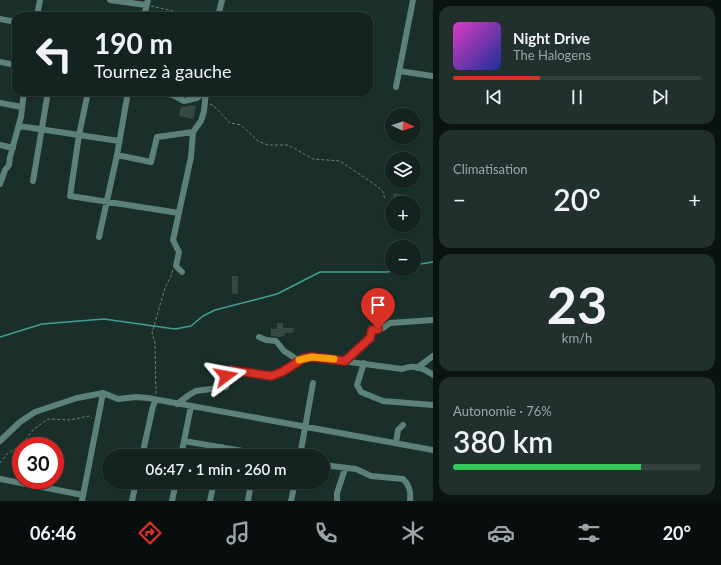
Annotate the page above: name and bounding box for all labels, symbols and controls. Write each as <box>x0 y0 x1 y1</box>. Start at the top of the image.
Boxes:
text: 190 m <box>94 26 173 60</box>
icon: left <box>28 28 80 80</box>
text: Night Drive <box>513 29 590 47</box>
text: The Halogens <box>513 47 591 63</box>
text: Tournez à gauche <box>94 60 232 82</box>
icon: previous <box>483 86 505 108</box>
icon: pause <box>566 86 588 108</box>
icon: next <box>649 86 671 108</box>
north arrow <box>385 108 421 144</box>
map controls <box>385 108 421 276</box>
button: layers <box>385 152 421 188</box>
text: Climatisation <box>453 161 528 177</box>
text: 20° <box>553 181 601 217</box>
text: − <box>453 186 466 213</box>
text: + <box>688 186 701 213</box>
button: + <box>385 196 421 232</box>
button: − <box>385 240 421 276</box>
text: 23 <box>547 273 607 335</box>
pin <box>361 288 395 329</box>
icon: arrive <box>367 294 389 316</box>
text: km/h <box>562 330 592 346</box>
position arrow <box>205 355 247 397</box>
text: Autonomie · 76% <box>453 403 552 419</box>
text: 380 km <box>453 423 553 459</box>
speed limit sign: 30 <box>12 437 64 489</box>
text: 06:47 · 1 min · 260 m <box>146 460 286 478</box>
icon: directions <box>136 519 164 547</box>
icon: music <box>224 519 252 547</box>
icon: phone <box>312 519 340 547</box>
icon: climate <box>399 519 427 547</box>
icon: car <box>487 519 515 547</box>
icon: filters <box>575 519 603 547</box>
text: 06:46 <box>30 522 76 544</box>
text: 20° <box>663 522 691 544</box>

